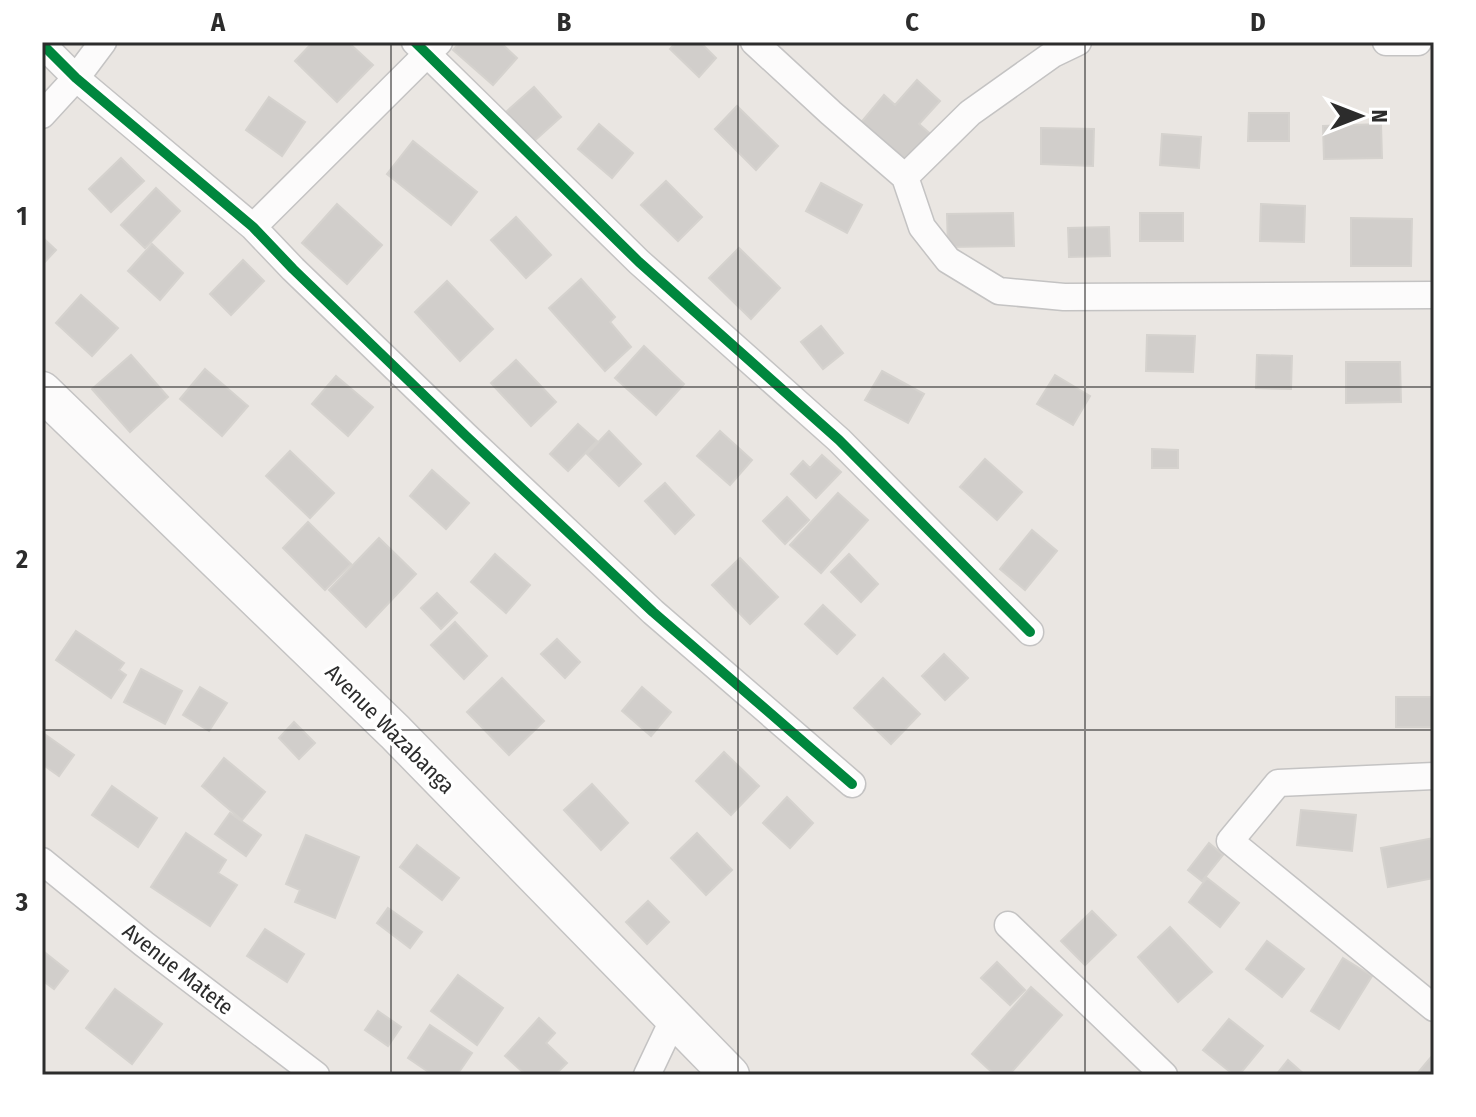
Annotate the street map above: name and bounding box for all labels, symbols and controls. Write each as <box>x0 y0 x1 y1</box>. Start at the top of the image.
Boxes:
text: A <box>210 7 226 38</box>
text: B <box>557 7 572 38</box>
text: C <box>905 7 919 38</box>
text: D <box>1250 7 1266 38</box>
north arrow <box>1320 76 1400 156</box>
text: N <box>1366 109 1393 123</box>
text: 1 <box>17 201 28 232</box>
text: 2 <box>15 544 28 575</box>
street label: Avenue Wazabanga <box>320 659 460 799</box>
text: 3 <box>15 887 28 918</box>
street label: Avenue Matete <box>117 917 239 1021</box>

